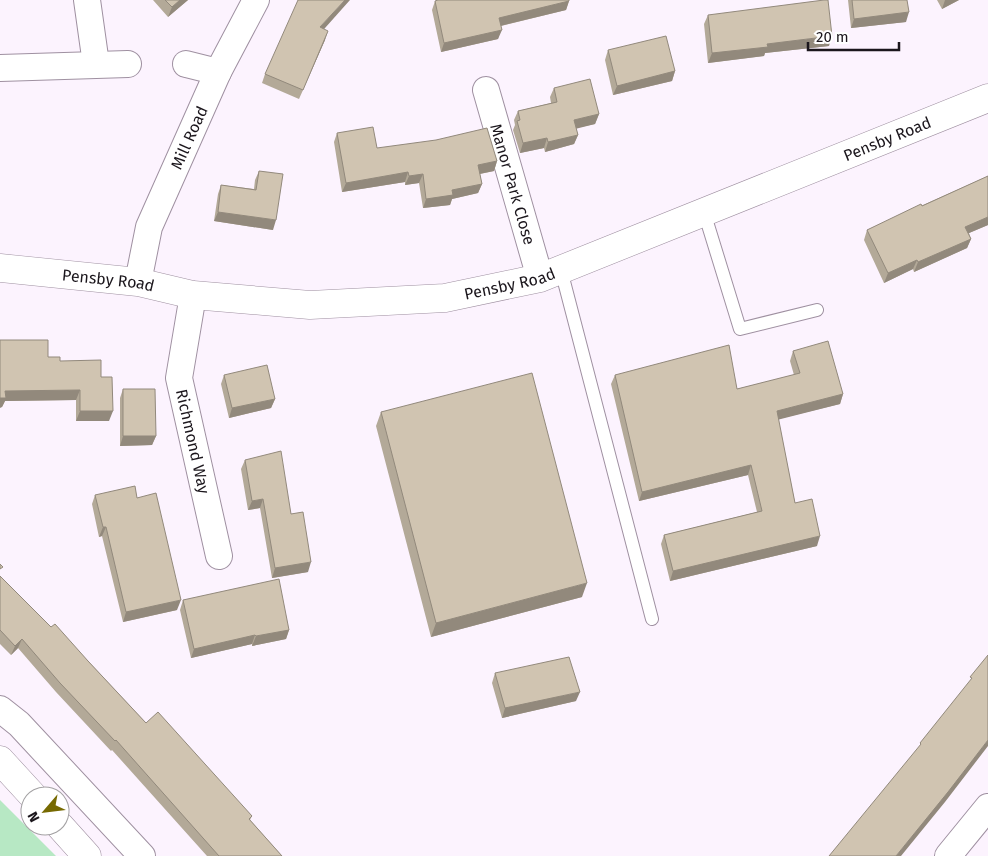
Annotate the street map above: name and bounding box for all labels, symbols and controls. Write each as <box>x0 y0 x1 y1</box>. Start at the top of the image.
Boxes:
scale bar <box>808 20 899 52</box>
text: 20 m <box>816 28 849 46</box>
street label: Mill Road <box>167 103 212 172</box>
street label: Pensby Road <box>841 113 934 165</box>
street label: Manor Park Close <box>486 122 539 247</box>
street label: Pensby Road <box>462 264 558 304</box>
street label: Pensby Road <box>61 265 156 296</box>
street label: Richmond Way <box>172 387 214 496</box>
north arrow <box>20 786 70 836</box>
text: N <box>24 809 44 825</box>

